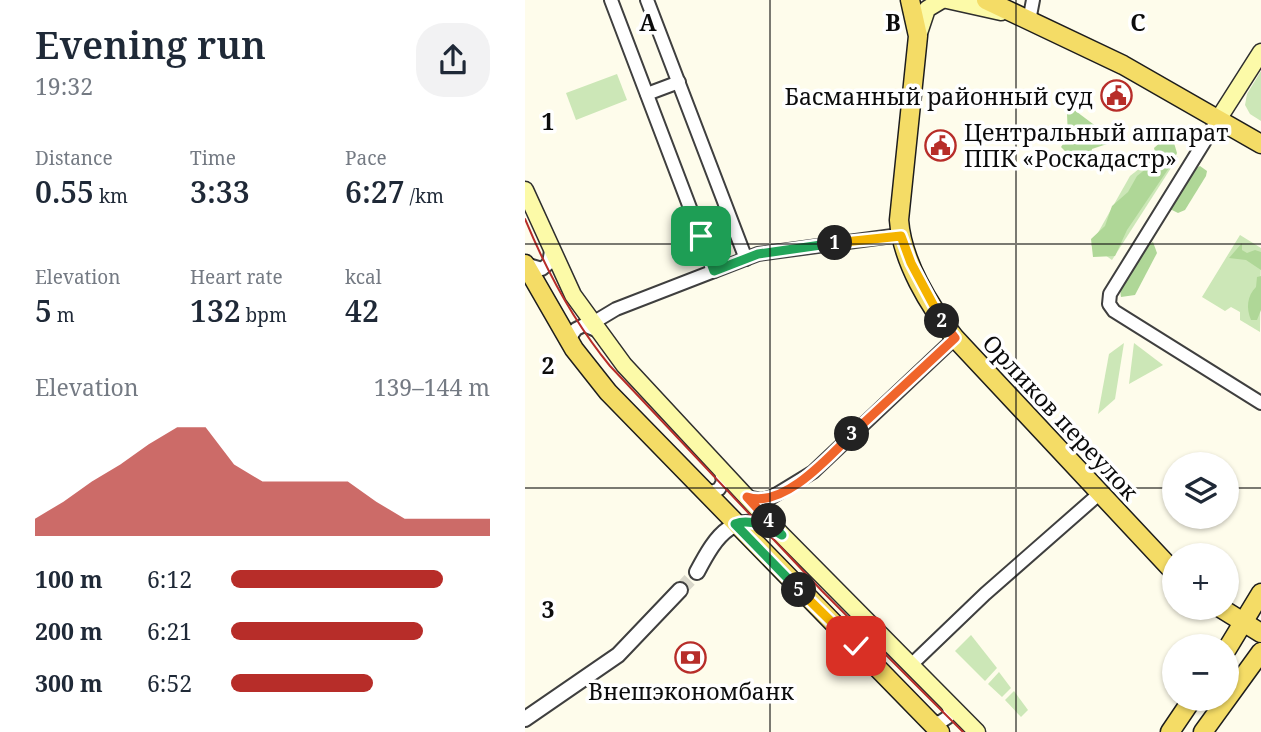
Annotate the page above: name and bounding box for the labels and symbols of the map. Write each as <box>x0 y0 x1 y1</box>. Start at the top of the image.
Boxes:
text: A <box>639 6 657 38</box>
text: B <box>885 6 901 38</box>
text: C <box>1130 6 1146 38</box>
public building icon: Басманный районный суд <box>1099 79 1133 113</box>
place label: Басманный районный суд <box>784 80 1093 112</box>
text: 1 <box>542 105 555 137</box>
place label: Центральный аппарат ППК «Роскадастр» <box>964 116 1228 174</box>
public building icon: Центральный аппарат ППК «Роскадастр» <box>924 128 958 162</box>
pin <box>671 206 731 266</box>
pin: 1 <box>817 226 853 260</box>
pin: 2 <box>925 304 959 338</box>
street label: Орликов переулок <box>976 327 1146 507</box>
text: 2 <box>542 349 555 381</box>
pin: 3 <box>835 416 869 452</box>
pin: 4 <box>751 504 787 538</box>
pin: 5 <box>781 572 817 608</box>
text: 3 <box>542 593 555 625</box>
pin <box>826 616 886 676</box>
bank icon: Внешэкономбанк <box>674 640 708 674</box>
place label: Внешэкономбанк <box>588 675 794 707</box>

